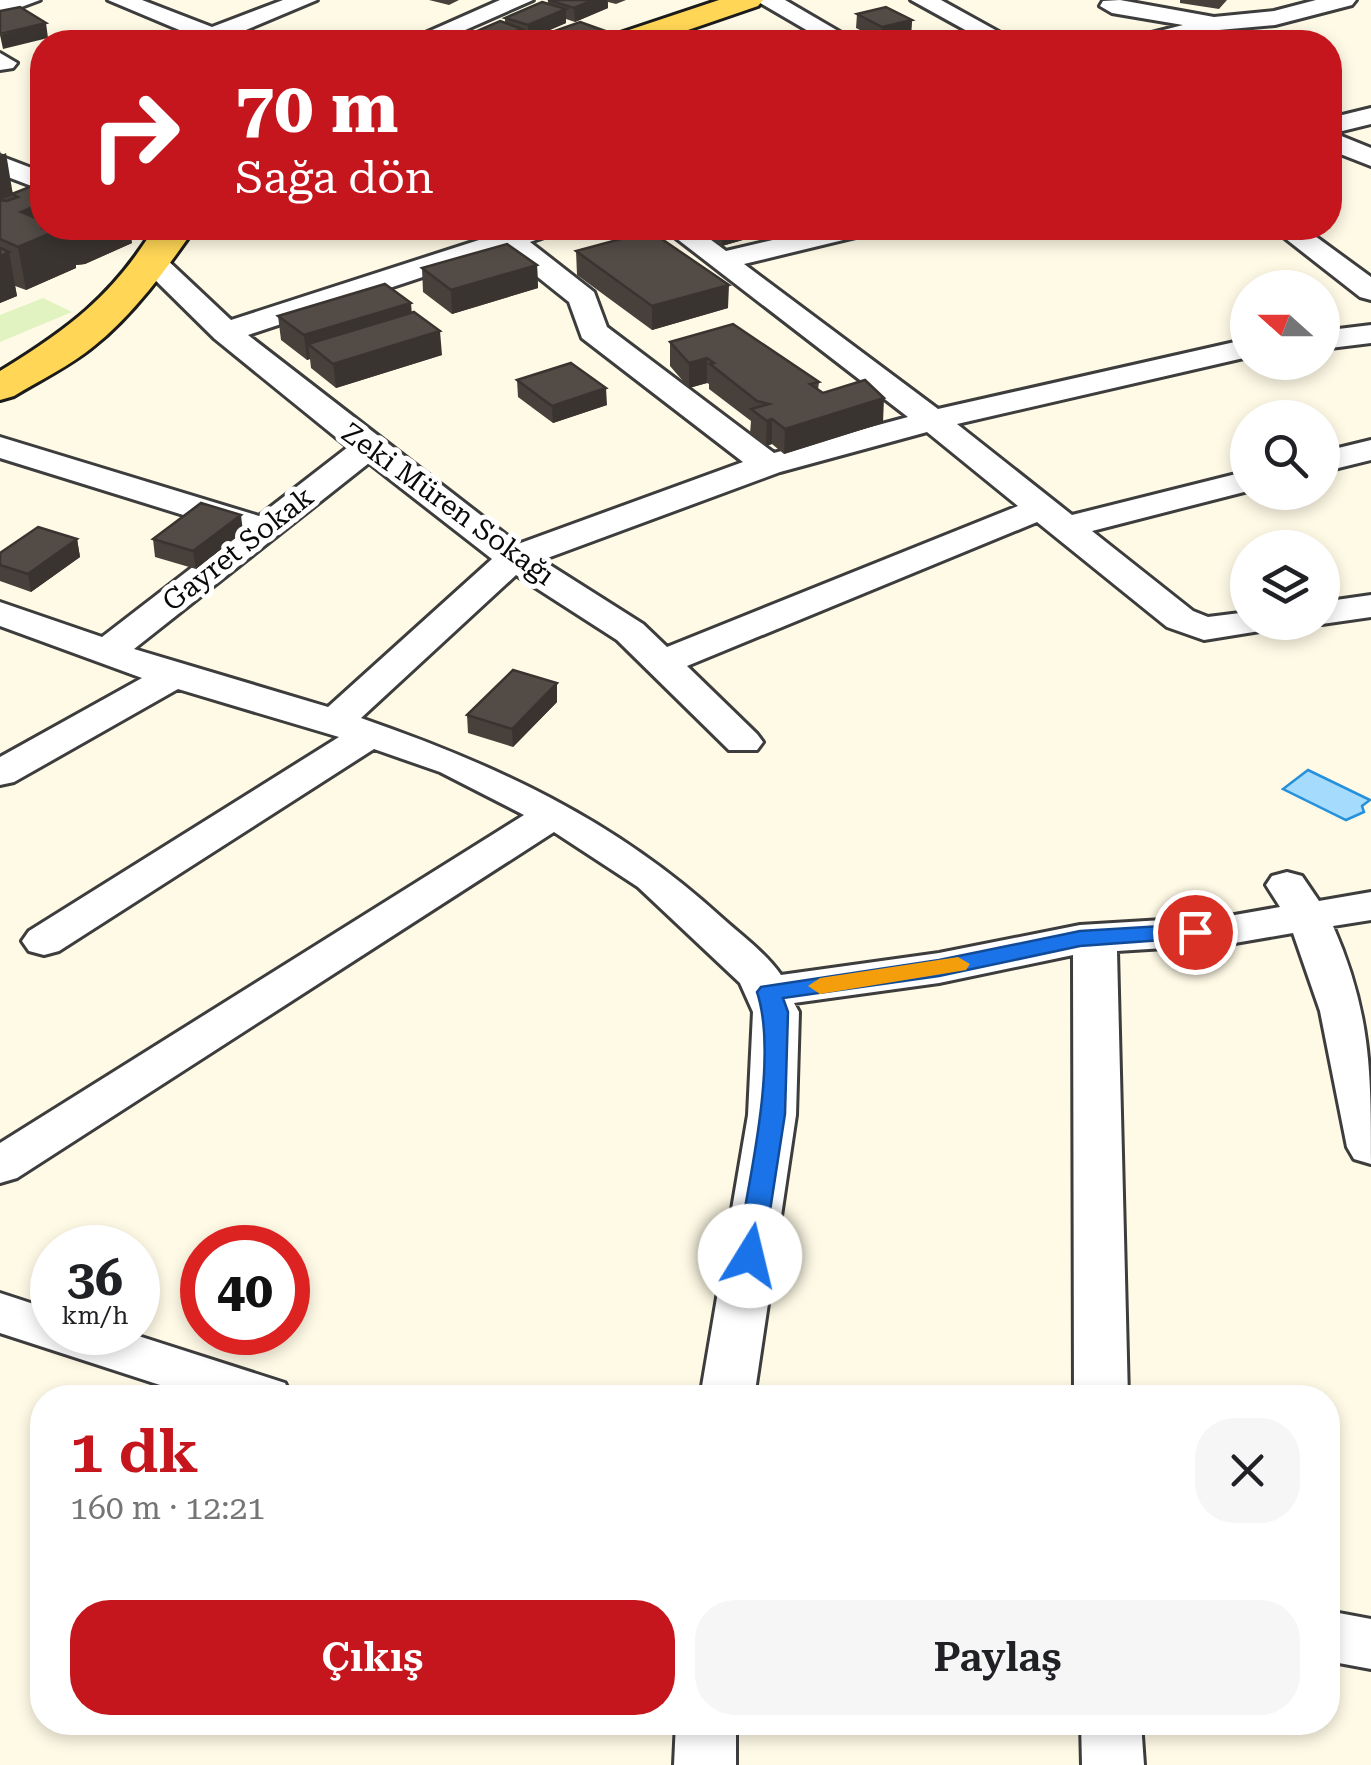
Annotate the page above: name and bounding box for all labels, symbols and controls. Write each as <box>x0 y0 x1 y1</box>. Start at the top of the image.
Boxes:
text: 70 m <box>235 67 399 149</box>
icon: right <box>70 70 200 200</box>
text: Sağa dön <box>235 151 434 204</box>
north arrow <box>1230 270 1340 380</box>
map controls <box>1230 270 1340 640</box>
button: search <box>1230 400 1340 510</box>
street label: Zeki Müren Sokağı <box>335 416 561 592</box>
street label: Gayret Sokak <box>156 480 320 618</box>
button: layers <box>1230 530 1340 640</box>
pin <box>1153 890 1238 975</box>
icon: arrive <box>1168 905 1223 960</box>
position arrow <box>698 1204 802 1308</box>
speed limit sign: 40 <box>180 1225 310 1355</box>
text: 36 <box>67 1249 123 1307</box>
text: km/h <box>62 1301 128 1330</box>
text: 1 dk <box>70 1416 199 1487</box>
button: close <box>1195 1418 1300 1523</box>
text: 160 m · 12:21 <box>70 1489 265 1527</box>
button: Çıkış <box>70 1600 675 1715</box>
button: Paylaş <box>695 1600 1300 1715</box>

